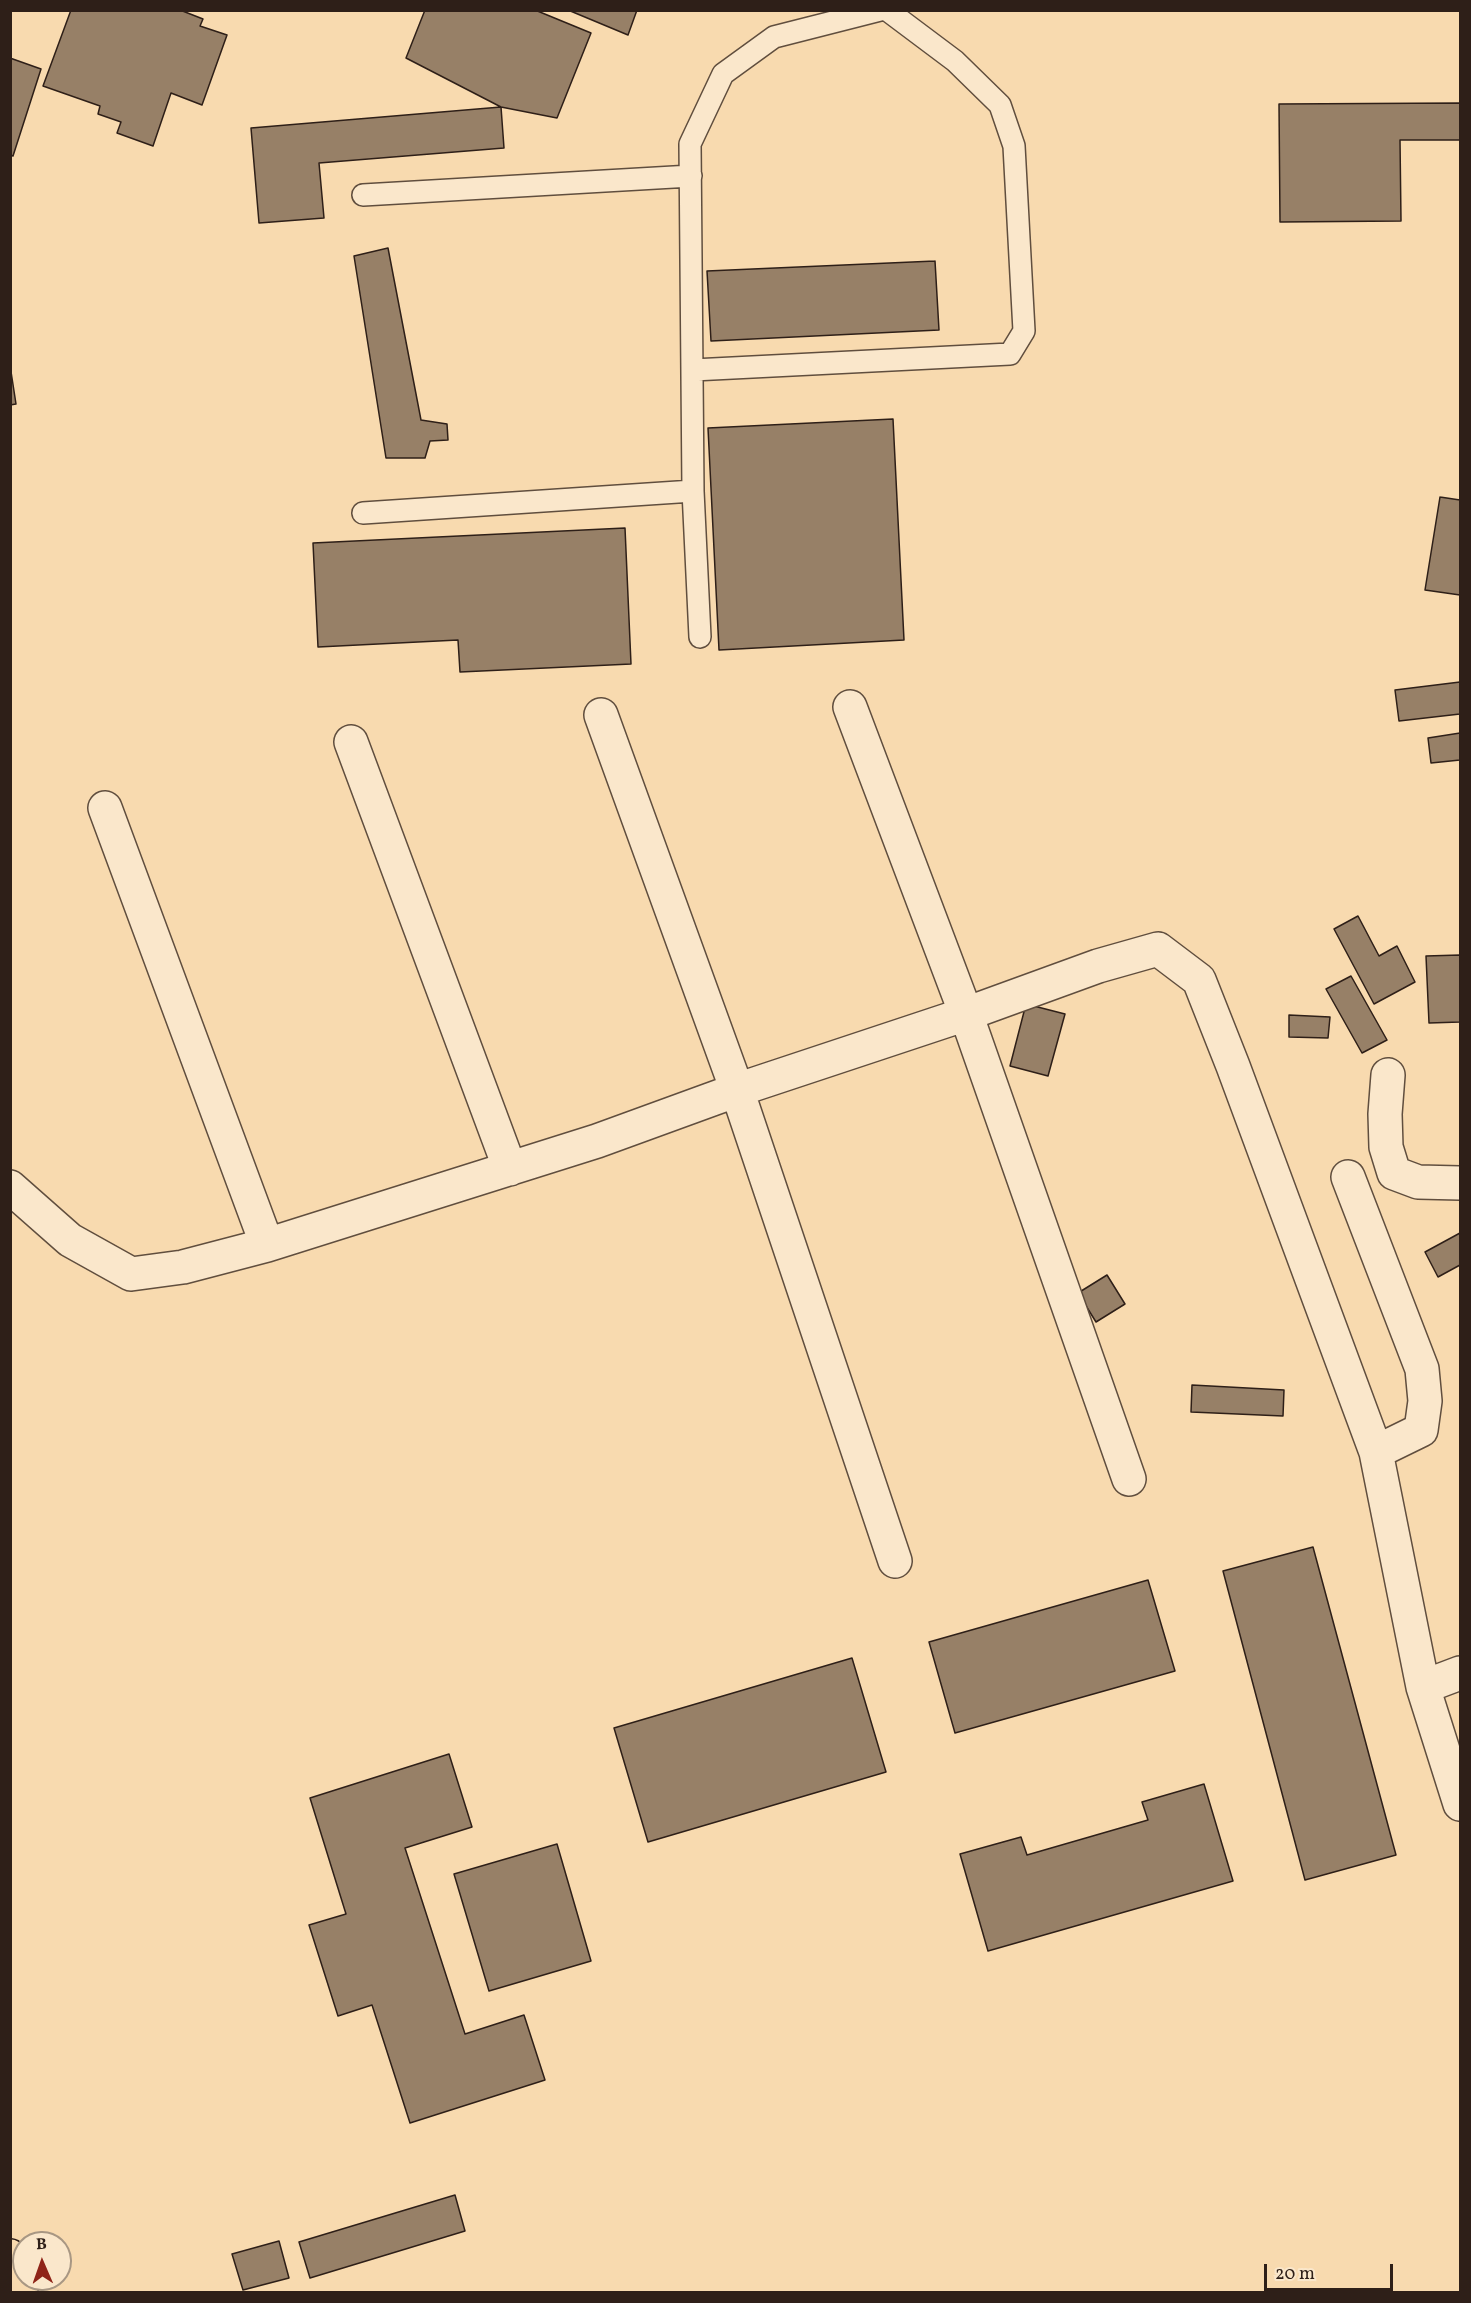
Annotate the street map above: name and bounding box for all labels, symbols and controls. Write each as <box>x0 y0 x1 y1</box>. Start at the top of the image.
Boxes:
north arrow <box>12 2231 72 2291</box>
text: B <box>36 2234 47 2256</box>
scale bar <box>1267 2252 1396 2290</box>
text: 20 m <box>1275 2262 1315 2287</box>

